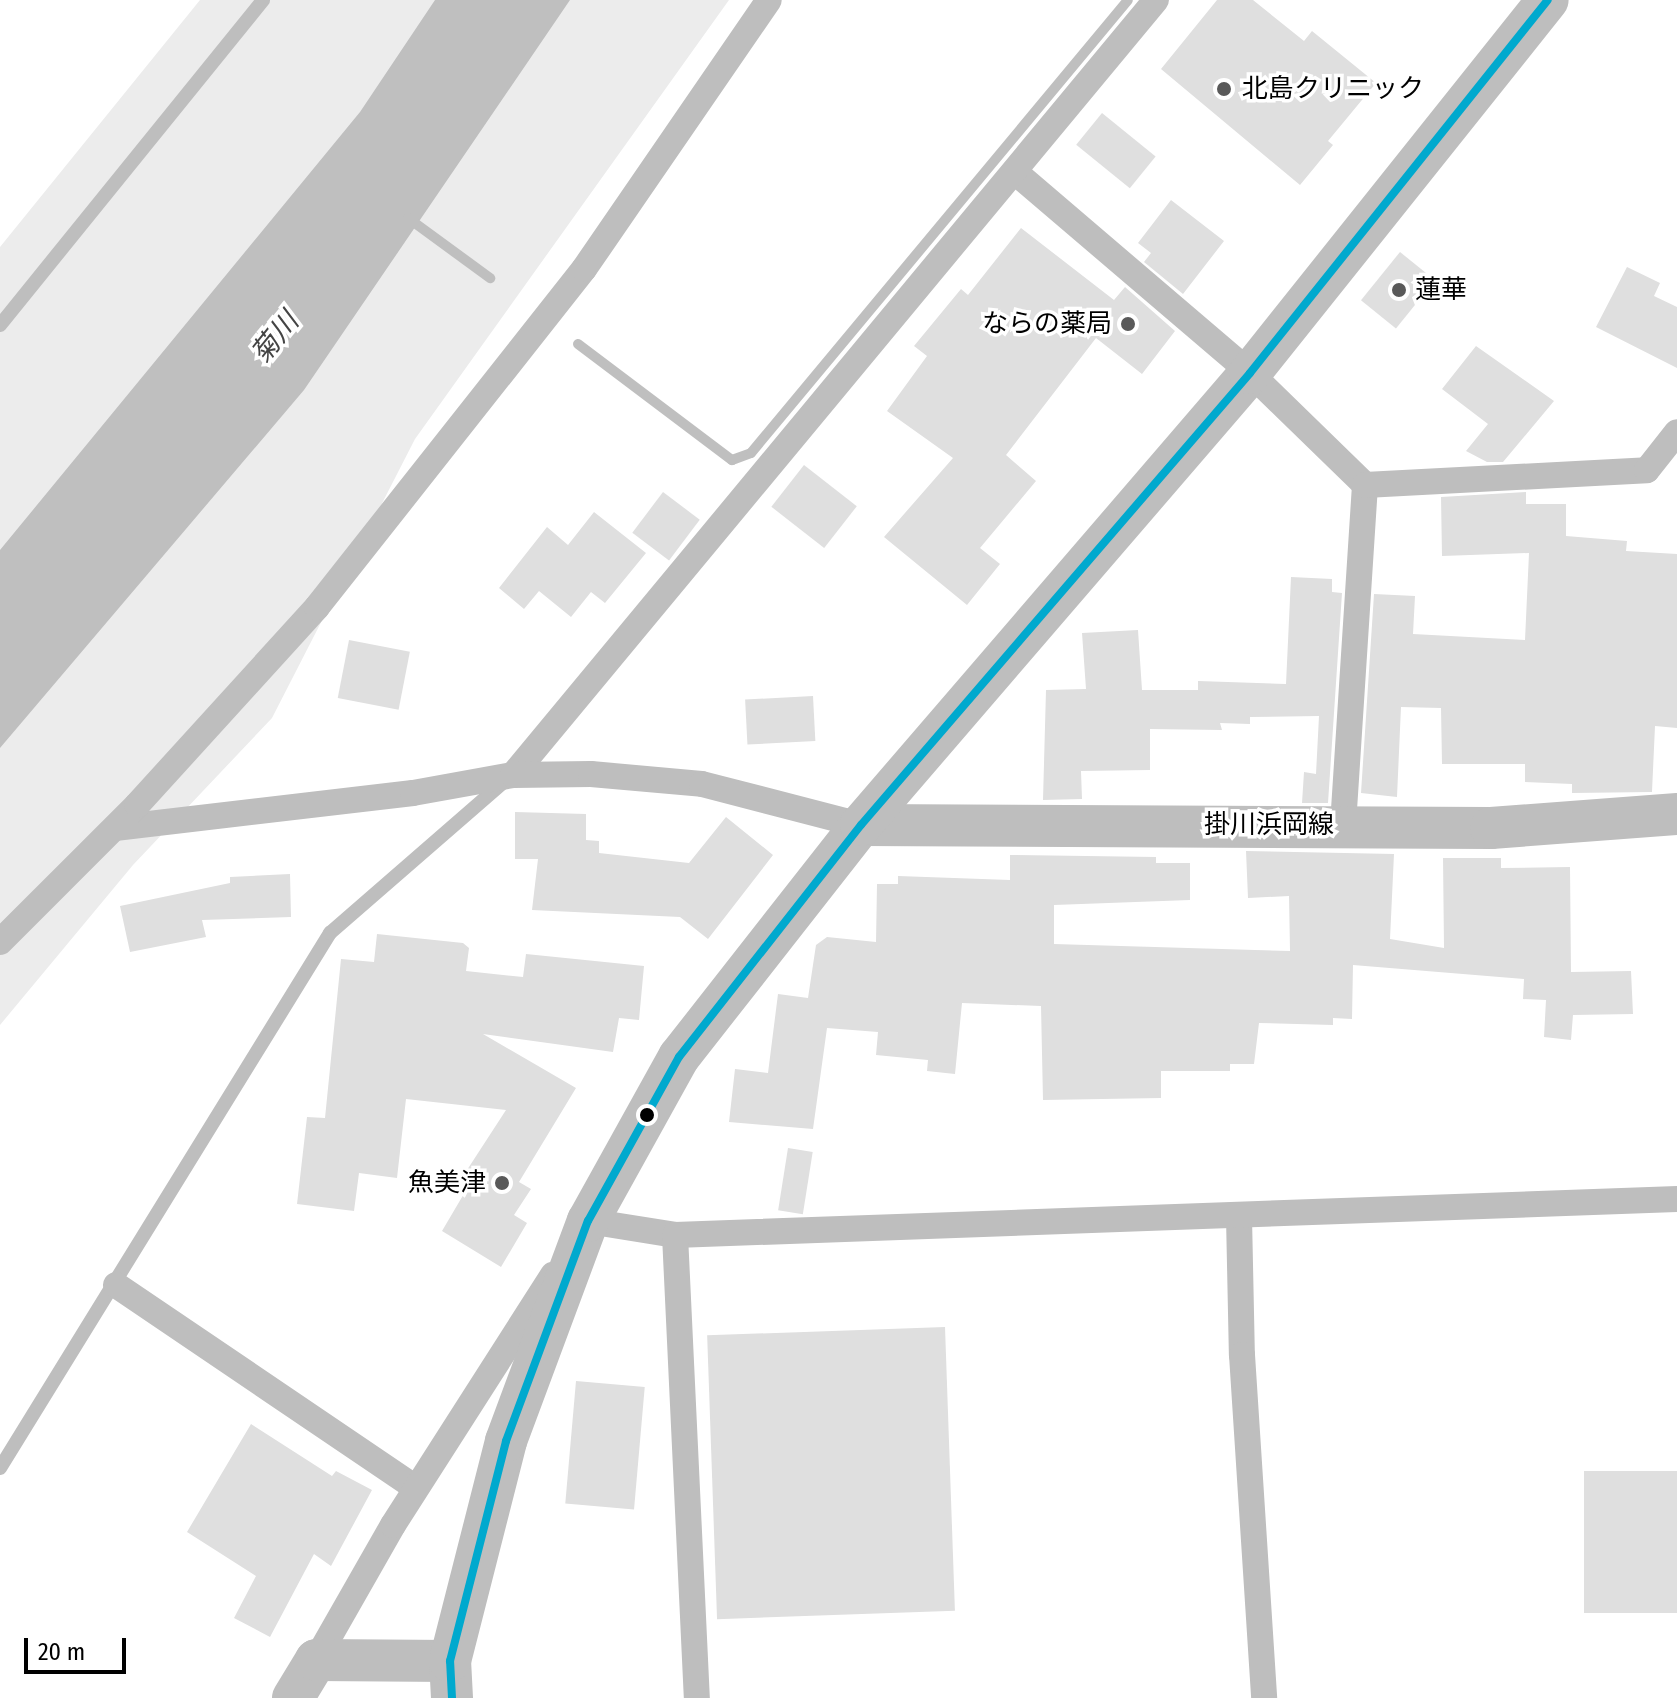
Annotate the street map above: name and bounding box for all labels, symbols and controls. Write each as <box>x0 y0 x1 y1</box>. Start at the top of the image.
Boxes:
place label: 北島クリニック <box>1242 73 1424 105</box>
marker: 北島クリニック <box>1213 78 1235 100</box>
place label: 蓮華 <box>1415 274 1467 306</box>
marker: 蓮華 <box>1390 281 1408 299</box>
water label: 菊川 <box>244 306 306 370</box>
place label: ならの薬局 <box>982 308 1112 340</box>
marker: ならの薬局 <box>1119 315 1137 333</box>
street label: 掛川浜岡線 <box>1204 809 1334 841</box>
unlabelled marker <box>639 1107 655 1123</box>
place label: 魚美津 <box>408 1167 486 1199</box>
marker: 魚美津 <box>493 1174 511 1192</box>
scale bar <box>28 1622 130 1672</box>
text: 20 m <box>38 1638 85 1666</box>

